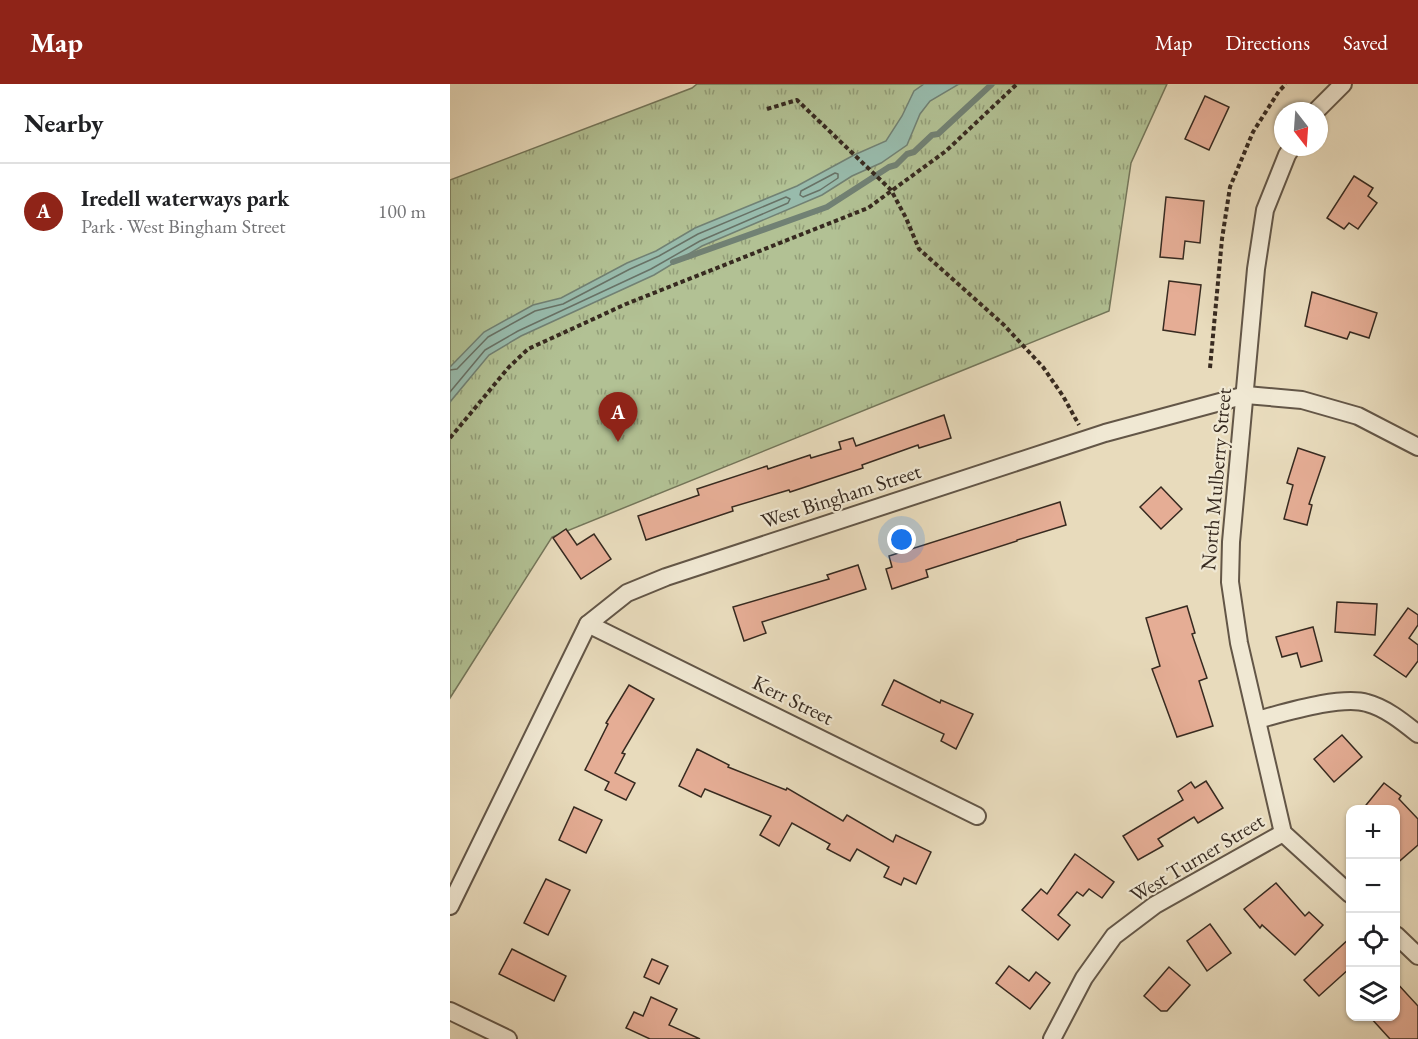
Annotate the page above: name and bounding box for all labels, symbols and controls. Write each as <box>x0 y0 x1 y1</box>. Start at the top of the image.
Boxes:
text: Map <box>30 24 83 60</box>
text: Map <box>1155 29 1192 56</box>
text: Directions <box>1225 29 1310 56</box>
text: Saved <box>1343 29 1388 56</box>
north arrow <box>1274 102 1328 156</box>
text: Nearby <box>24 106 104 140</box>
text: Iredell waterways park <box>81 184 289 213</box>
text: A <box>36 198 51 224</box>
text: 100 m <box>378 198 426 224</box>
text: Park · West Bingham Street <box>81 213 286 239</box>
street label: North Mulberry Street <box>1194 386 1237 571</box>
pin: A <box>598 392 638 442</box>
street label: West Bingham Street <box>758 457 925 534</box>
your location <box>887 525 916 554</box>
street label: Kerr Street <box>748 668 839 731</box>
map controls <box>1346 805 1400 1021</box>
button: + <box>1346 805 1400 859</box>
street label: West Turner Street <box>1125 807 1269 908</box>
button: − <box>1346 859 1400 913</box>
button: locate <box>1346 913 1400 967</box>
button: layers <box>1346 967 1400 1021</box>

